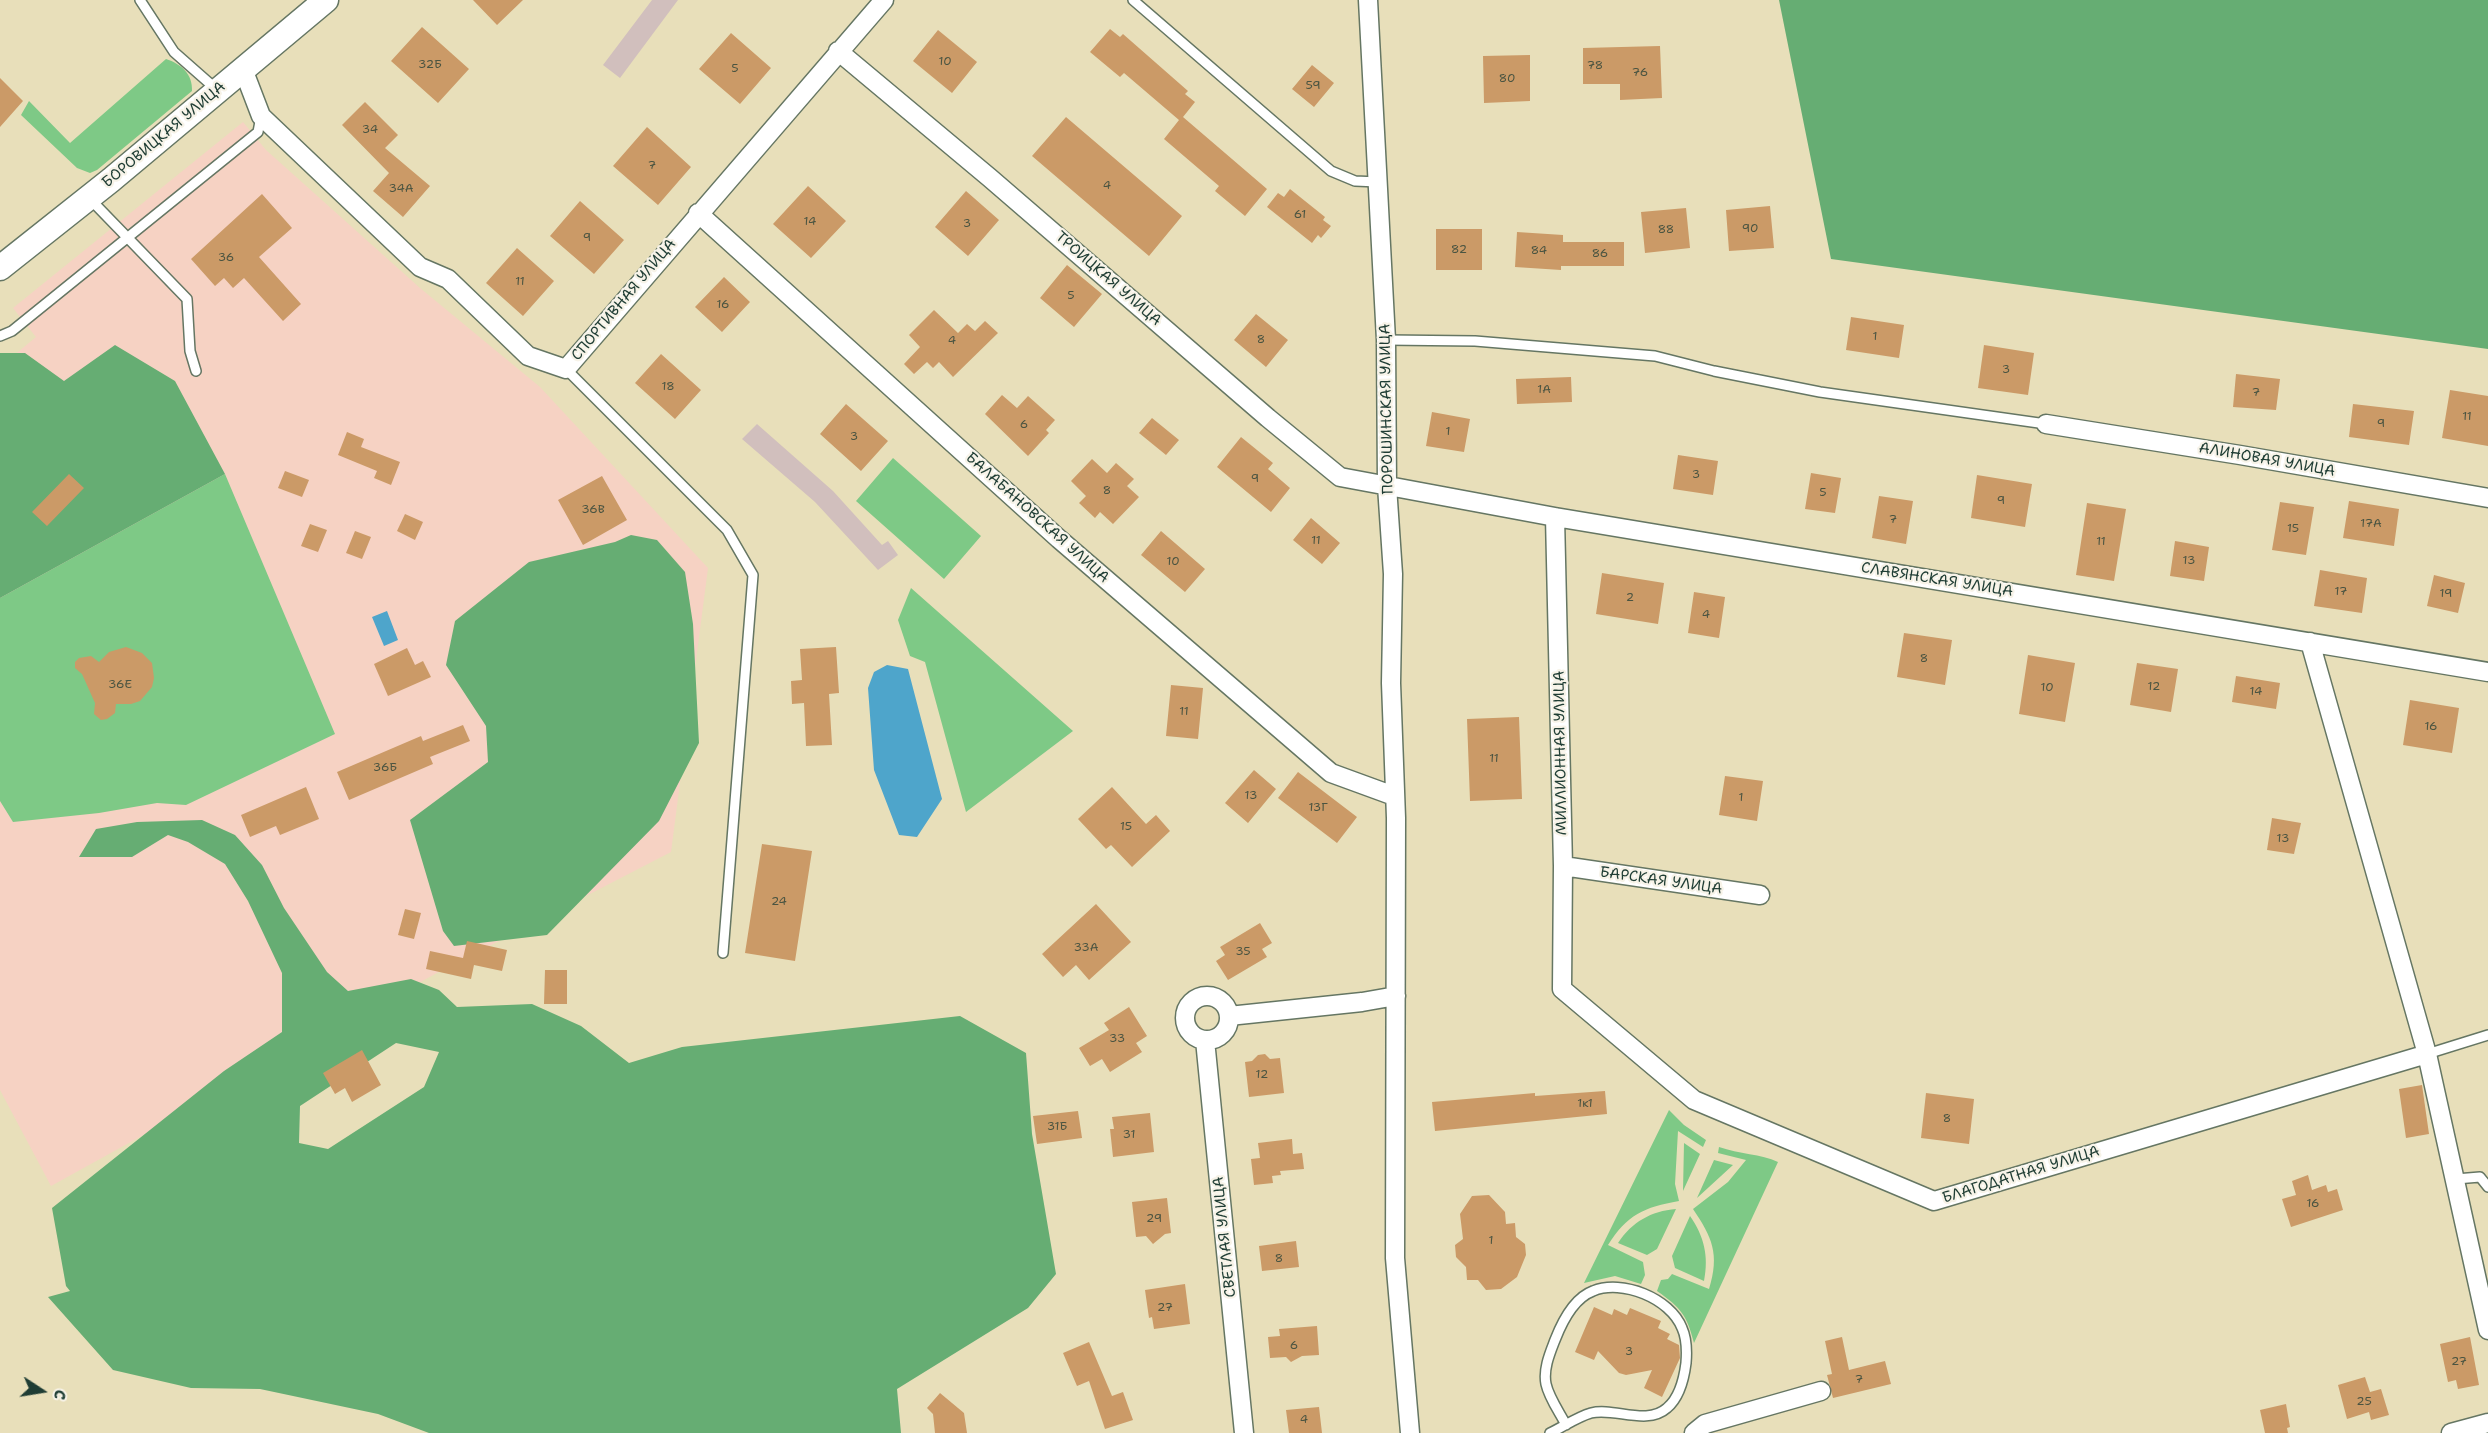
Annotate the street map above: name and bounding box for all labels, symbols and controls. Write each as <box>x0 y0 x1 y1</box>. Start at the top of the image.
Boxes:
house number: 10 <box>938 55 952 69</box>
house number: 32Б <box>418 58 442 72</box>
house number: 78 <box>1587 59 1603 73</box>
house number: 5 <box>731 62 739 76</box>
house number: 76 <box>1632 66 1648 80</box>
house number: 80 <box>1499 72 1515 86</box>
street label: БОРОВИЦКАЯ УЛИЦА <box>99 78 229 192</box>
house number: 59 <box>1305 79 1321 93</box>
house number: 34 <box>362 123 378 137</box>
house number: 7 <box>648 159 656 173</box>
house number: 4 <box>1103 179 1111 193</box>
house number: 34А <box>388 182 414 196</box>
house number: 61 <box>1294 208 1306 222</box>
house number: 14 <box>804 215 816 229</box>
house number: 3 <box>963 217 971 231</box>
house number: 90 <box>1742 222 1758 236</box>
house number: 88 <box>1658 223 1674 237</box>
street label: ТРОИЦКАЯ УЛИЦА <box>1051 228 1165 330</box>
house number: 9 <box>583 231 591 245</box>
street label: СПОРТИВНАЯ УЛИЦА <box>568 235 680 365</box>
house number: 82 <box>1451 243 1467 257</box>
house number: 84 <box>1531 244 1547 258</box>
house number: 86 <box>1592 247 1608 261</box>
house number: 36 <box>218 251 234 265</box>
house number: 11 <box>515 275 525 289</box>
house number: 5 <box>1067 289 1075 303</box>
house number: 16 <box>716 298 730 312</box>
street label: ПОРОШИНСКАЯ УЛИЦА <box>1377 324 1397 494</box>
house number: 1 <box>1872 330 1878 344</box>
house number: 8 <box>1257 333 1265 347</box>
house number: 4 <box>948 334 956 348</box>
house number: 3 <box>2002 363 2010 377</box>
house number: 18 <box>661 380 675 394</box>
house number: 1А <box>1537 383 1551 397</box>
house number: 7 <box>2252 386 2260 400</box>
house number: 11 <box>2462 410 2472 424</box>
house number: 9 <box>2377 417 2385 431</box>
house number: 6 <box>1020 418 1028 432</box>
house number: 1 <box>1445 425 1451 439</box>
house number: 3 <box>850 430 858 444</box>
street label: АЛИНОВАЯ УЛИЦА <box>2197 439 2337 481</box>
street label: БАЛАБАНОВСКАЯ УЛИЦА <box>962 449 1112 587</box>
house number: 3 <box>1692 468 1700 482</box>
house number: 9 <box>1251 472 1259 486</box>
house number: 8 <box>1103 484 1111 498</box>
house number: 5 <box>1819 486 1827 500</box>
house number: 9 <box>1997 494 2005 508</box>
house number: 36В <box>581 503 605 517</box>
house number: 7 <box>1889 513 1897 527</box>
house number: 17А <box>2360 517 2382 531</box>
house number: 15 <box>2287 522 2299 536</box>
house number: 11 <box>1311 534 1321 548</box>
house number: 11 <box>2096 535 2106 549</box>
house number: 13 <box>2183 554 2195 568</box>
house number: 10 <box>1166 555 1180 569</box>
street label: СЛАВЯНСКАЯ УЛИЦА <box>1860 559 2014 601</box>
house number: 17 <box>2335 585 2347 599</box>
house number: 19 <box>2440 587 2452 601</box>
house number: 2 <box>1626 591 1634 605</box>
house number: 4 <box>1702 608 1710 622</box>
house number: 8 <box>1920 652 1928 666</box>
street label: МИЛЛИОННАЯ УЛИЦА <box>1551 671 1571 835</box>
house number: 36Е <box>108 678 132 692</box>
house number: 12 <box>2148 680 2160 694</box>
house number: 10 <box>2040 681 2054 695</box>
house number: 14 <box>2250 685 2262 699</box>
house number: 11 <box>1179 705 1189 719</box>
house number: 16 <box>2424 720 2438 734</box>
house number: 11 <box>1489 752 1499 766</box>
house number: 36Б <box>373 761 397 775</box>
house number: 13 <box>1245 789 1257 803</box>
house number: 1 <box>1738 791 1744 805</box>
house number: 13Г <box>1308 801 1328 815</box>
house number: 15 <box>1120 820 1132 834</box>
house number: 13 <box>2277 832 2289 846</box>
street label: БАРСКАЯ УЛИЦА <box>1599 863 1723 899</box>
house number: 24 <box>771 895 787 909</box>
house number: 33А <box>1074 941 1098 955</box>
house number: 35 <box>1235 945 1251 959</box>
house number: 33 <box>1109 1032 1125 1046</box>
house number: 12 <box>1256 1068 1268 1082</box>
house number: 1к1 <box>1577 1097 1593 1111</box>
house number: 8 <box>1943 1112 1951 1126</box>
house number: 31Б <box>1047 1120 1067 1134</box>
house number: 31 <box>1123 1128 1135 1142</box>
street label: БЛАГОДАТНАЯ УЛИЦА <box>1940 1142 2102 1208</box>
street label: СВЕТЛАЯ УЛИЦА <box>1210 1176 1240 1298</box>
house number: 16 <box>2306 1197 2320 1211</box>
house number: 29 <box>1146 1212 1162 1226</box>
house number: 1 <box>1488 1234 1494 1248</box>
house number: 8 <box>1275 1252 1283 1266</box>
house number: 27 <box>1157 1301 1173 1315</box>
house number: 6 <box>1290 1339 1298 1353</box>
house number: 3 <box>1625 1345 1633 1359</box>
house number: 27 <box>2451 1355 2467 1369</box>
north arrow <box>12 1361 72 1421</box>
house number: 7 <box>1855 1373 1863 1387</box>
text: С <box>49 1388 71 1402</box>
house number: 25 <box>2356 1395 2372 1409</box>
house number: 4 <box>1300 1413 1308 1427</box>

